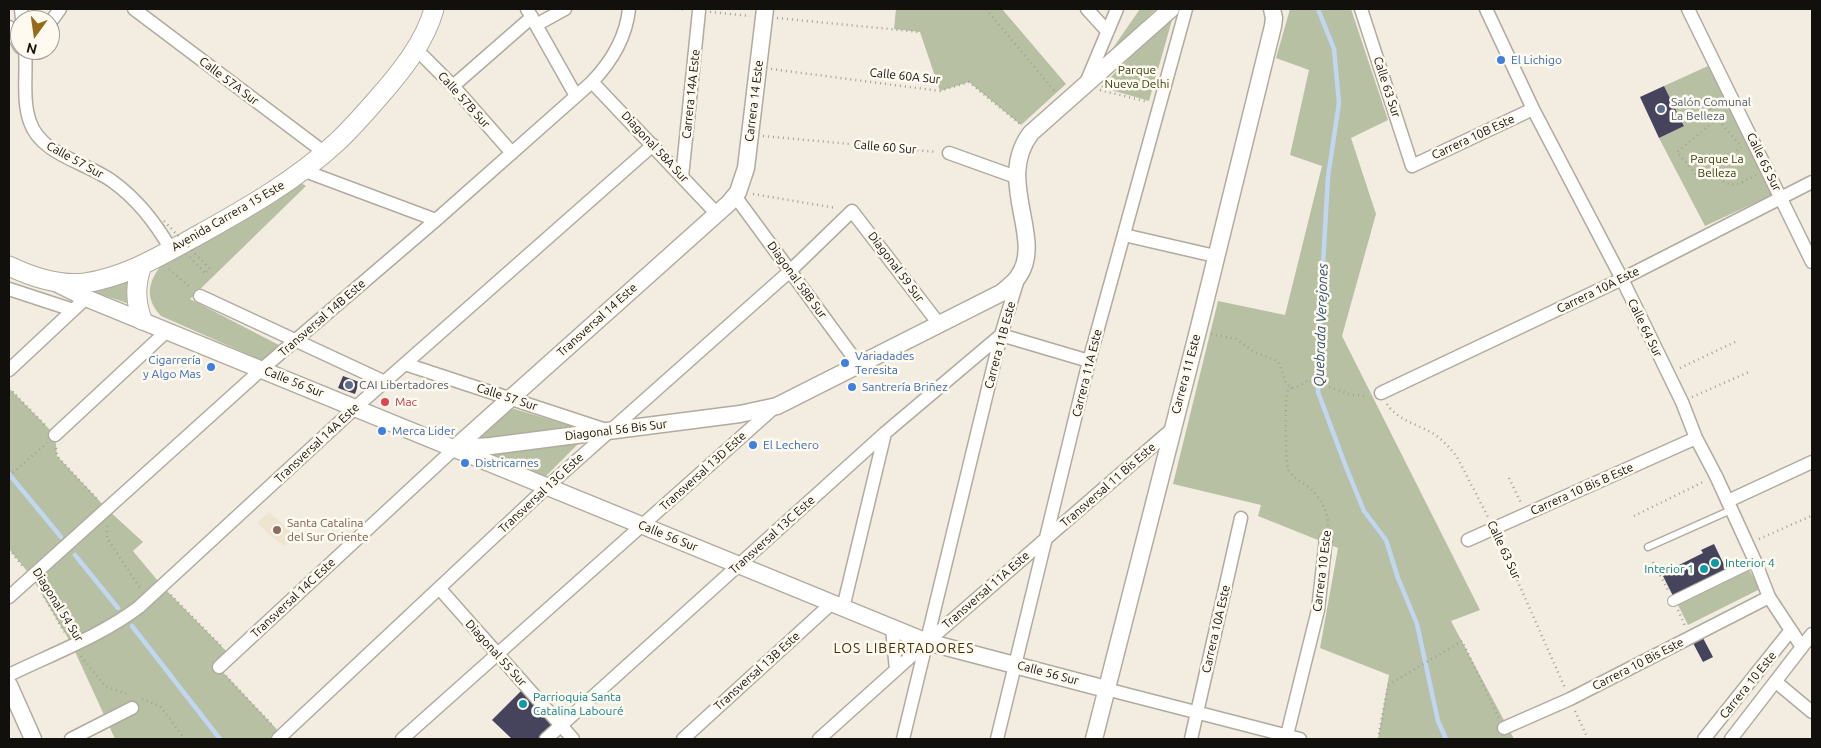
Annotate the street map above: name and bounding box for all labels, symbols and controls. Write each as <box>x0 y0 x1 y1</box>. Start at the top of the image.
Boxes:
north arrow <box>10 10 60 60</box>
text: N <box>25 40 39 58</box>
street label: Carrera 14A Este <box>679 48 703 140</box>
place label: El Lichigo <box>1511 53 1562 67</box>
street label: Calle 57A Sur <box>196 54 262 108</box>
marker: El Lichigo <box>1495 54 1507 66</box>
street label: Calle 63 Sur <box>1370 55 1404 119</box>
street label: Carrera 14 Este <box>742 59 766 143</box>
park label: Parque Nueva Delhi <box>1105 63 1169 91</box>
street label: Calle 60A Sur <box>869 65 941 87</box>
street label: Calle 57B Sur <box>435 69 493 131</box>
place label: Salón Comunal La Belleza <box>1671 95 1751 123</box>
marker: Salón Comunal La Belleza <box>1655 103 1667 115</box>
street label: Diagonal 58A Sur <box>618 108 692 186</box>
street label: Carrera 10B Este <box>1429 111 1517 163</box>
street label: Calle 65 Sur <box>1744 130 1784 194</box>
street label: Calle 60 Sur <box>853 137 917 157</box>
street label: Calle 57 Sur <box>44 138 106 182</box>
park label: Parque La Belleza <box>1690 152 1744 180</box>
street label: Avenida Carrera 15 Este <box>169 178 287 254</box>
street label: Diagonal 59 Sur <box>865 229 927 305</box>
street label: Diagonal 58B Sur <box>764 239 830 321</box>
water label: Quebrada Verejones <box>1310 263 1332 387</box>
street label: Carrera 10A Este <box>1554 264 1642 316</box>
street label: Transversal 14B Este <box>276 276 368 360</box>
street label: Transversal 14 Este <box>554 280 640 360</box>
street label: Calle 64 Sur <box>1625 296 1665 360</box>
street label: Carrera 11B Este <box>981 300 1019 390</box>
street label: Carrera 11A Este <box>1069 328 1105 418</box>
street label: Carrera 11 Este <box>1168 332 1204 416</box>
place label: Variadades Teresita <box>855 349 914 377</box>
place label: Cigarrería y Algo Mas <box>143 353 201 381</box>
marker: Variadades Teresita <box>839 357 851 369</box>
marker: Cigarrería y Algo Mas <box>205 361 217 373</box>
street label: Calle 56 Sur <box>262 363 326 401</box>
place label: CAI Libertadores <box>359 378 449 392</box>
marker: CAI Libertadores <box>343 379 355 391</box>
street label: Calle 57 Sur <box>475 380 539 414</box>
place label: Santrería Briñez <box>862 380 948 394</box>
marker: Santrería Briñez <box>846 381 858 393</box>
place label: Mac <box>395 395 417 409</box>
marker: Mac <box>379 396 391 408</box>
street label: Transversal 14A Este <box>272 400 362 486</box>
street label: Diagonal 56 Bis Sur <box>564 417 668 443</box>
place label: Merca Lider <box>392 424 455 438</box>
marker: Merca Lider <box>376 425 388 437</box>
street label: Transversal 13D Este <box>657 428 749 514</box>
place label: El Lechero <box>763 438 819 452</box>
marker: El Lechero <box>747 439 759 451</box>
street label: Transversal 11 Bis Este <box>1057 440 1159 530</box>
street label: Transversal 13G Este <box>496 450 586 536</box>
place label: Districarnes <box>475 456 539 470</box>
marker: Districarnes <box>459 457 471 469</box>
street label: Carrera 10 Bis B Este <box>1528 460 1636 518</box>
street label: Transversal 13C Este <box>726 493 818 577</box>
place label: Santa Catalina del Sur Oriente <box>287 516 369 544</box>
street label: Calle 56 Sur <box>636 517 700 555</box>
street label: Calle 63 Sur <box>1484 518 1524 582</box>
marker: Santa Catalina del Sur Oriente <box>271 524 283 536</box>
street label: Carrera 10 Este <box>1310 529 1334 613</box>
street label: Transversal 11A Este <box>940 548 1032 632</box>
street label: Transversal 14C Este <box>248 555 338 641</box>
place label: Interior 4 <box>1725 556 1775 570</box>
marker: Interior 4 <box>1709 557 1721 569</box>
place label: Interior 1 <box>1644 562 1694 576</box>
marker: Interior 1 <box>1698 563 1710 575</box>
street label: Diagonal 54 Sur <box>30 565 86 645</box>
street label: Carrera 10A Este <box>1199 584 1233 674</box>
street label: Diagonal 55 Sur <box>462 617 530 689</box>
street label: Transversal 13B Este <box>711 629 803 713</box>
street label: Carrera 10 Bis Este <box>1590 635 1686 693</box>
district label: LOS LIBERTADORES <box>831 640 977 656</box>
street label: Carrera 10 Este <box>1717 649 1779 721</box>
street label: Calle 56 Sur <box>1016 658 1080 688</box>
place label: Parrioquia Santa Catalina Labouré <box>533 690 624 718</box>
marker: Parrioquia Santa Catalina Labouré <box>517 698 529 710</box>

